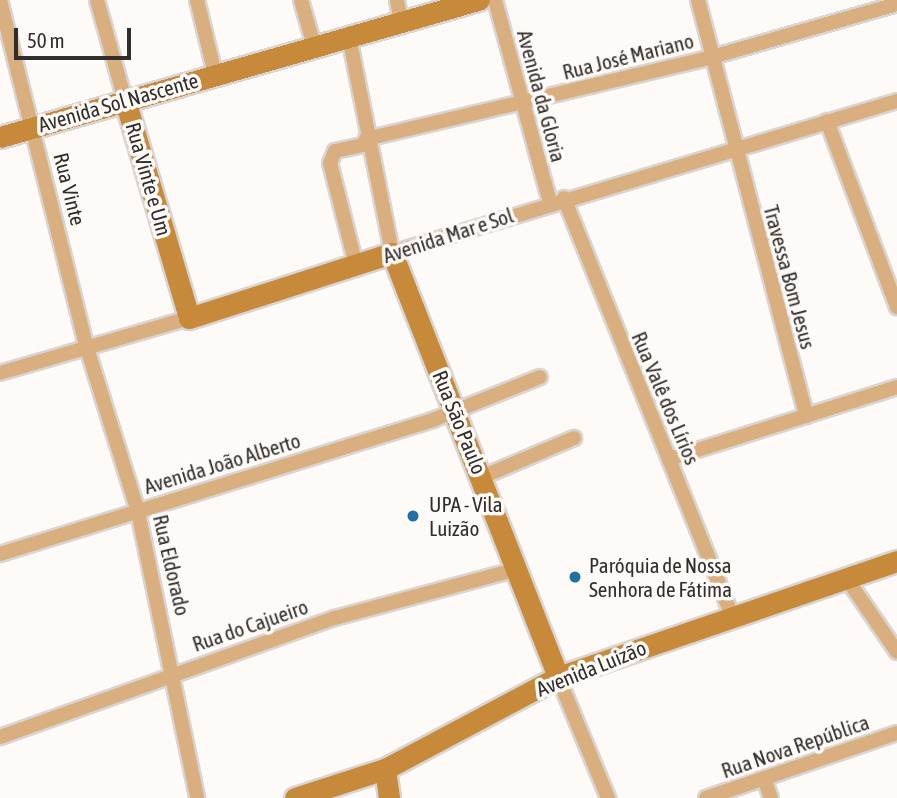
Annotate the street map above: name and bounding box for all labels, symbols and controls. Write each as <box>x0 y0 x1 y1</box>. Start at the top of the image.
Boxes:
scale bar <box>18 14 135 58</box>
street label: Avenida da Gloria <box>512 27 572 165</box>
text: 50 m <box>27 28 65 52</box>
street label: Rua José Mariano <box>560 28 696 84</box>
street label: Avenida Sol Nascente <box>35 67 201 137</box>
street label: Rua Vinte e Um <box>121 119 177 239</box>
street label: Rua Vinte <box>49 150 91 228</box>
street label: Avenida Mar e Sol <box>380 202 516 268</box>
street label: Travessa Bom Jesus <box>759 202 821 352</box>
street label: Rua Valê dos Lírios <box>627 328 705 468</box>
street label: Rua São Paulo <box>428 366 492 478</box>
street label: Avenida João Alberto <box>141 427 303 499</box>
place label: UPA - Vila Luizão <box>429 491 503 541</box>
marker: UPA - Vila Luizão <box>403 506 423 526</box>
street label: Rua Eldorado <box>148 512 196 618</box>
place label: Paróquia de Nossa Senhora de Fátima <box>589 552 732 602</box>
marker: Paróquia de Nossa Senhora de Fátima <box>567 569 583 585</box>
street label: Rua do Cajueiro <box>189 593 311 657</box>
street label: Avenida Luizão <box>532 635 650 701</box>
street label: Rua Nova República <box>718 709 872 783</box>

